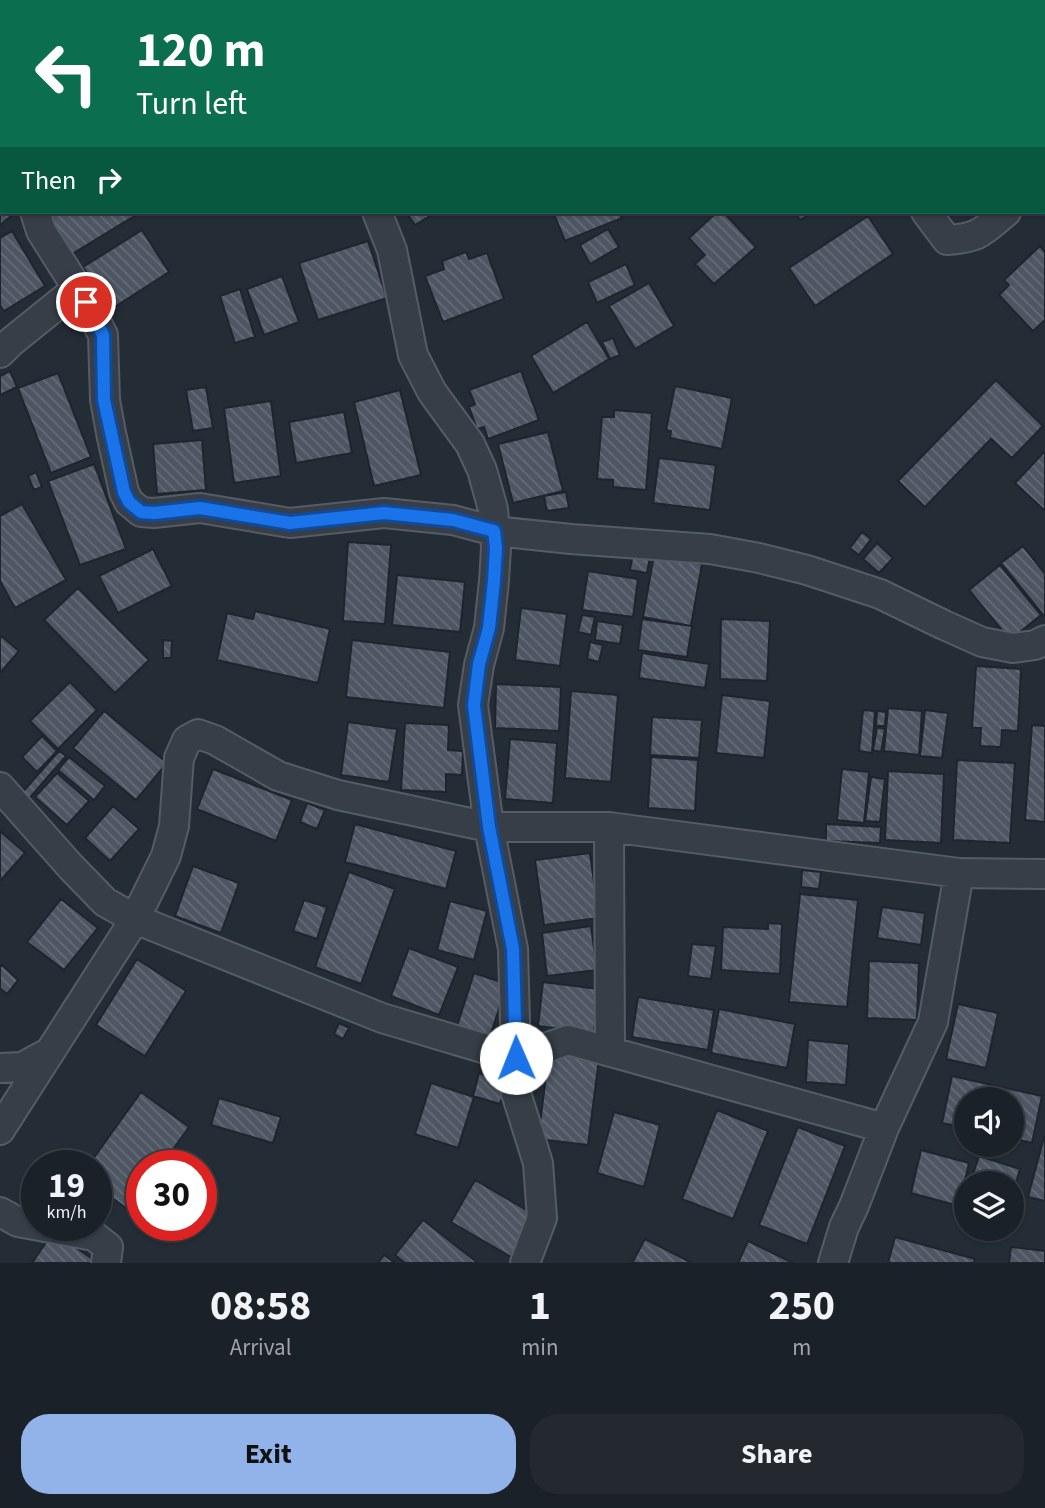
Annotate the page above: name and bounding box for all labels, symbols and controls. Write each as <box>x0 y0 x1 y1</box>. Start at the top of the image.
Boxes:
text: 120 m <box>136 16 265 86</box>
icon: left <box>21 28 112 119</box>
text: Turn left <box>136 81 247 127</box>
icon: right <box>90 161 128 199</box>
text: Then <box>21 162 76 199</box>
pin <box>56 272 116 332</box>
icon: arrive <box>67 283 105 321</box>
position arrow <box>479 1021 553 1095</box>
map controls <box>954 1087 1024 1241</box>
button: sound <box>954 1087 1024 1157</box>
speed limit sign: 30 <box>126 1150 217 1241</box>
text: 19 <box>48 1161 85 1211</box>
button: layers <box>954 1171 1024 1241</box>
text: km/h <box>47 1200 86 1225</box>
text: 08:58 <box>210 1276 311 1336</box>
text: 1 <box>529 1276 551 1336</box>
text: 250 <box>768 1276 835 1336</box>
text: Arrival <box>230 1331 292 1364</box>
text: min <box>521 1331 559 1364</box>
text: m <box>792 1331 811 1364</box>
button: Exit <box>21 1414 516 1494</box>
button: Share <box>530 1414 1024 1494</box>

